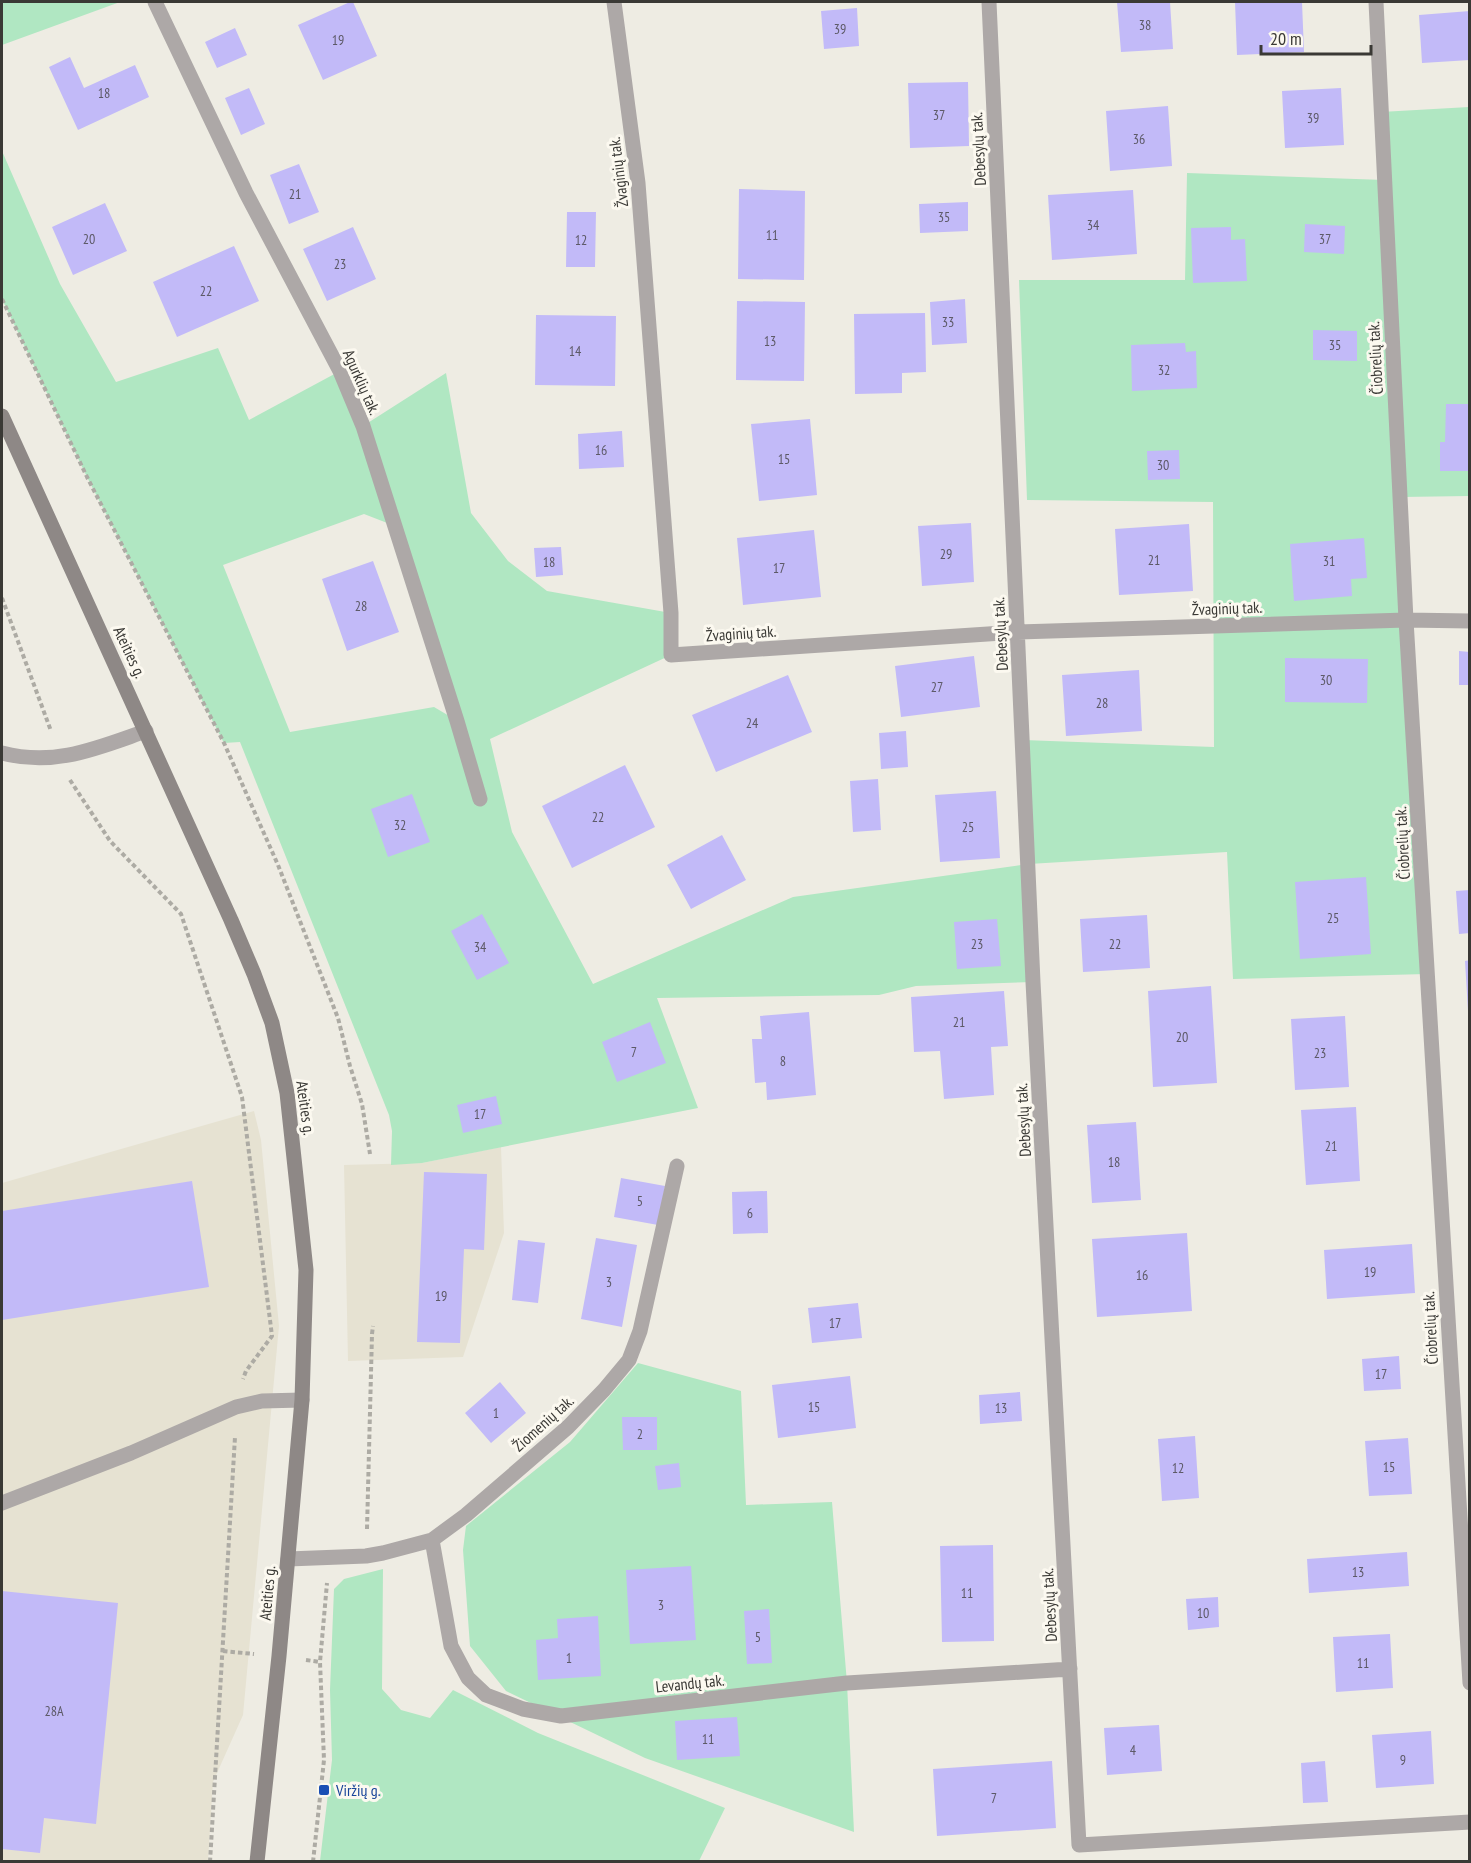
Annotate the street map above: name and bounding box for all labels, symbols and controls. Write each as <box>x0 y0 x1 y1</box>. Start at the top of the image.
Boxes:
house number: 38 <box>1139 16 1151 34</box>
scale bar <box>1261 18 1370 56</box>
house number: 39 <box>834 20 846 38</box>
text: 20 m <box>1270 27 1302 50</box>
house number: 19 <box>332 31 344 49</box>
house number: 18 <box>98 84 110 102</box>
house number: 37 <box>933 106 945 124</box>
house number: 39 <box>1307 109 1319 127</box>
street label: Debesylų tak. <box>966 111 990 186</box>
house number: 36 <box>1133 130 1145 148</box>
street label: Žvaginių tak. <box>604 136 632 208</box>
house number: 21 <box>289 185 301 203</box>
house number: 35 <box>938 208 950 226</box>
house number: 34 <box>1087 216 1100 234</box>
house number: 11 <box>766 226 778 244</box>
house number: 20 <box>83 230 95 248</box>
house number: 37 <box>1319 230 1331 248</box>
house number: 12 <box>575 231 587 249</box>
house number: 23 <box>334 255 346 273</box>
house number: 22 <box>200 282 212 300</box>
house number: 33 <box>942 313 954 331</box>
street label: Čiobrelių tak. <box>1363 321 1387 395</box>
house number: 13 <box>764 332 776 350</box>
house number: 35 <box>1329 336 1341 354</box>
house number: 14 <box>569 342 582 360</box>
street label: Agurklių tak. <box>339 346 385 418</box>
house number: 32 <box>1158 361 1170 379</box>
house number: 16 <box>595 441 607 459</box>
house number: 15 <box>778 450 790 468</box>
house number: 30 <box>1157 456 1169 474</box>
house number: 29 <box>940 545 952 563</box>
house number: 21 <box>1148 551 1160 569</box>
house number: 31 <box>1323 552 1335 570</box>
house number: 18 <box>543 553 555 571</box>
house number: 17 <box>773 559 785 577</box>
street label: Debesylų tak. <box>988 596 1012 671</box>
house number: 28 <box>355 597 367 615</box>
street label: Žvaginių tak. <box>1191 597 1263 619</box>
street label: Žvaginių tak. <box>705 621 777 645</box>
street label: Ateities g. <box>109 623 151 681</box>
house number: 30 <box>1320 671 1332 689</box>
house number: 27 <box>931 678 943 696</box>
house number: 28 <box>1096 694 1108 712</box>
house number: 24 <box>746 714 759 732</box>
street label: Čiobrelių tak. <box>1390 806 1414 880</box>
house number: 22 <box>592 808 604 826</box>
house number: 32 <box>394 816 406 834</box>
house number: 25 <box>962 818 974 836</box>
house number: 25 <box>1327 909 1339 927</box>
house number: 23 <box>971 935 983 953</box>
house number: 22 <box>1109 935 1121 953</box>
house number: 34 <box>474 938 487 956</box>
house number: 21 <box>953 1013 965 1031</box>
house number: 20 <box>1176 1028 1188 1046</box>
house number: 7 <box>631 1043 637 1061</box>
house number: 23 <box>1314 1044 1326 1062</box>
house number: 8 <box>780 1052 786 1070</box>
street label: Ateities g. <box>292 1079 320 1137</box>
street label: Debesylų tak. <box>1011 1082 1035 1157</box>
house number: 17 <box>474 1105 486 1123</box>
house number: 21 <box>1325 1137 1337 1155</box>
house number: 18 <box>1108 1153 1120 1171</box>
house number: 5 <box>637 1192 643 1210</box>
house number: 6 <box>747 1204 753 1222</box>
house number: 19 <box>1364 1263 1376 1281</box>
house number: 16 <box>1136 1266 1148 1284</box>
house number: 3 <box>606 1273 612 1291</box>
house number: 19 <box>435 1287 447 1305</box>
street label: Čiobrelių tak. <box>1418 1291 1442 1365</box>
house number: 17 <box>829 1314 841 1332</box>
house number: 17 <box>1375 1365 1387 1383</box>
street label: Žiomenių tak. <box>508 1390 578 1456</box>
house number: 15 <box>808 1398 820 1416</box>
house number: 13 <box>995 1399 1007 1417</box>
house number: 1 <box>493 1404 499 1422</box>
house number: 2 <box>637 1425 643 1443</box>
house number: 15 <box>1383 1458 1395 1476</box>
house number: 12 <box>1172 1459 1184 1477</box>
house number: 13 <box>1352 1563 1364 1581</box>
street label: Ateities g. <box>255 1565 279 1621</box>
street label: Debesylų tak. <box>1037 1567 1061 1642</box>
house number: 11 <box>961 1584 973 1602</box>
house number: 3 <box>658 1596 664 1614</box>
house number: 10 <box>1197 1604 1209 1622</box>
house number: 5 <box>755 1628 761 1646</box>
house number: 1 <box>566 1649 572 1667</box>
house number: 11 <box>1357 1654 1369 1672</box>
street label: Levandų tak. <box>655 1669 726 1697</box>
house number: 28A <box>44 1702 64 1720</box>
house number: 11 <box>702 1730 714 1748</box>
house number: 4 <box>1130 1741 1137 1759</box>
house number: 9 <box>1400 1751 1406 1769</box>
place label: Viržių g. <box>335 1780 381 1800</box>
marker: Viržių g. <box>317 1783 331 1797</box>
house number: 7 <box>991 1789 997 1807</box>

